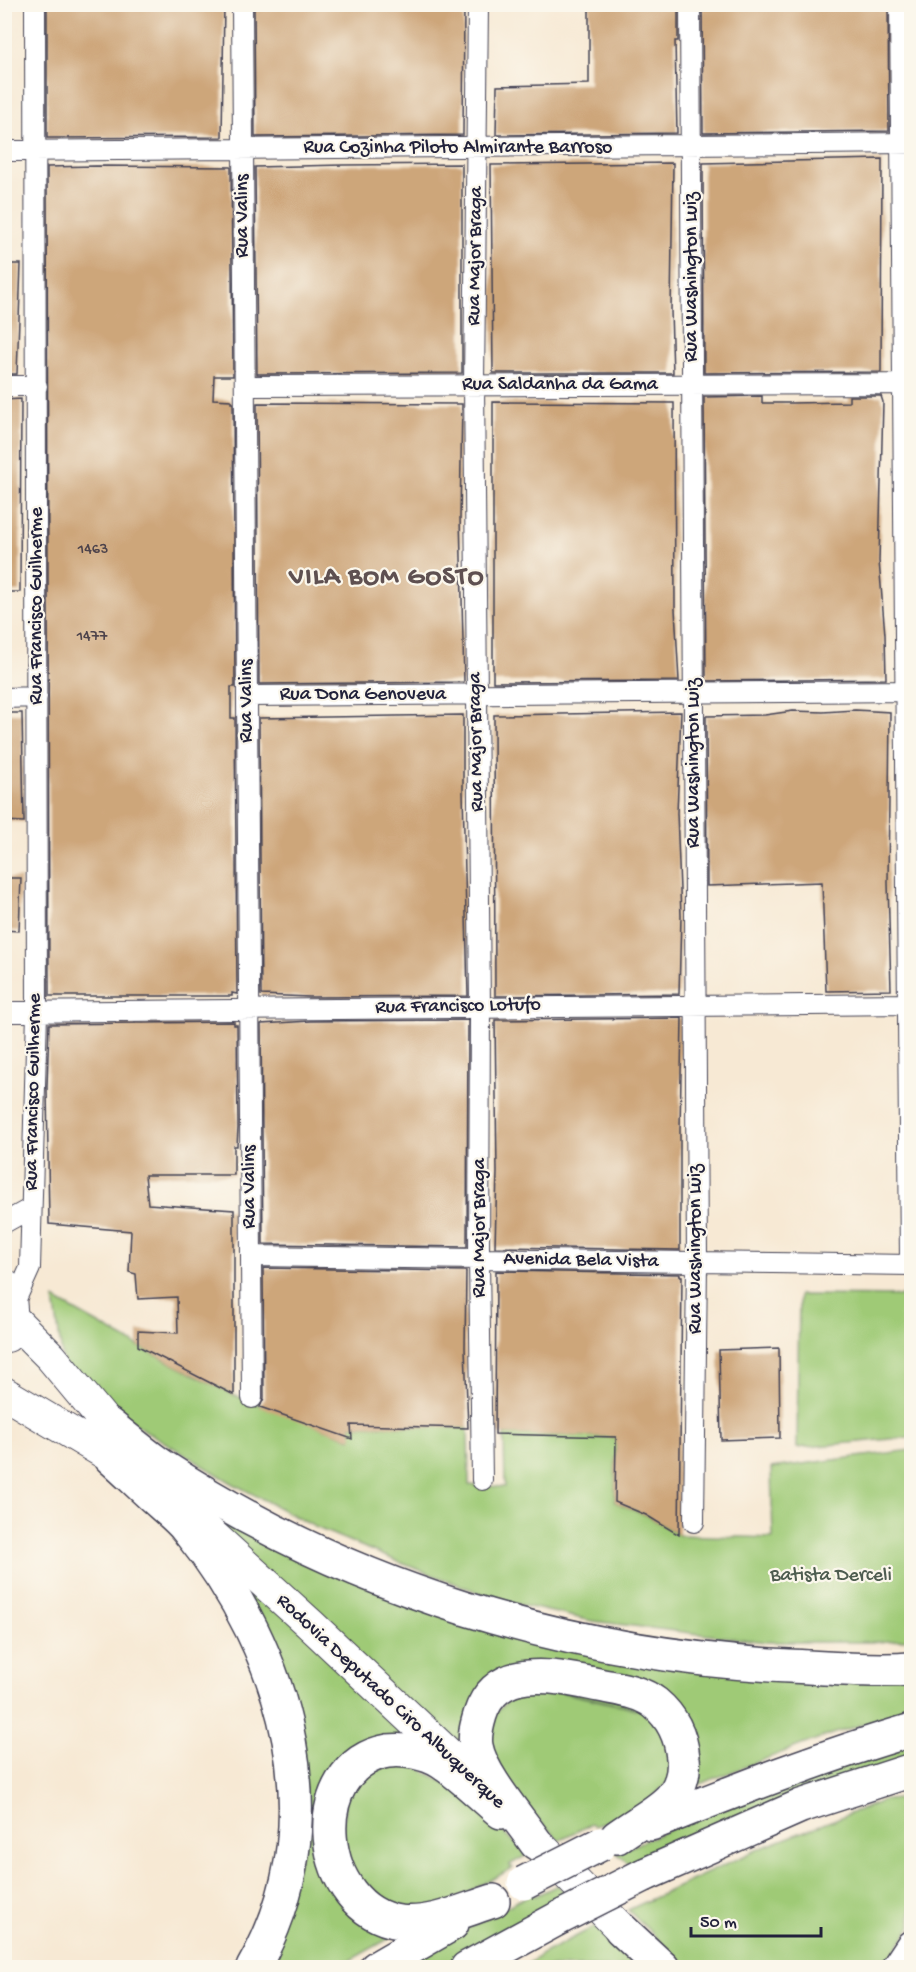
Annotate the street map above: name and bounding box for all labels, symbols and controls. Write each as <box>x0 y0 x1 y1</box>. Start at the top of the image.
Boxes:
street label: Rua Cozinha Piloto Almirante Barroso <box>304 137 612 160</box>
street label: Rua Valins <box>232 174 255 258</box>
street label: Rua Major Braga <box>463 185 489 326</box>
street label: Rua Washington Luiz <box>681 191 704 362</box>
street label: Rua Saldanha da Gama <box>462 374 659 397</box>
street label: Rua Francisco Guilherme <box>26 507 49 705</box>
house number: 1463 <box>77 541 108 560</box>
district label: VILA BOM GOSTO <box>288 563 485 594</box>
house number: 1477 <box>76 628 108 647</box>
street label: Rua Valins <box>236 659 259 743</box>
street label: Rua Major Braga <box>464 671 490 812</box>
street label: Rua Washington Luiz <box>683 677 706 848</box>
street label: Rua Dona Genoveva <box>280 684 447 707</box>
street label: Rua Francisco Guilherme <box>21 992 47 1191</box>
street label: Rua Francisco Lotufo <box>375 994 541 1020</box>
street label: Rua Valins <box>239 1145 262 1229</box>
street label: Rua Major Braga <box>469 1157 492 1298</box>
street label: Rua Washington Luiz <box>685 1163 708 1334</box>
street label: Avenida Bela Vista <box>503 1248 660 1274</box>
park label: Batista Derceli <box>769 1565 892 1588</box>
street label: Rodovia Deputado Ciro Albuquerque <box>271 1590 510 1815</box>
scale bar <box>691 1900 822 1938</box>
text: 50 m <box>700 1913 737 1934</box>

